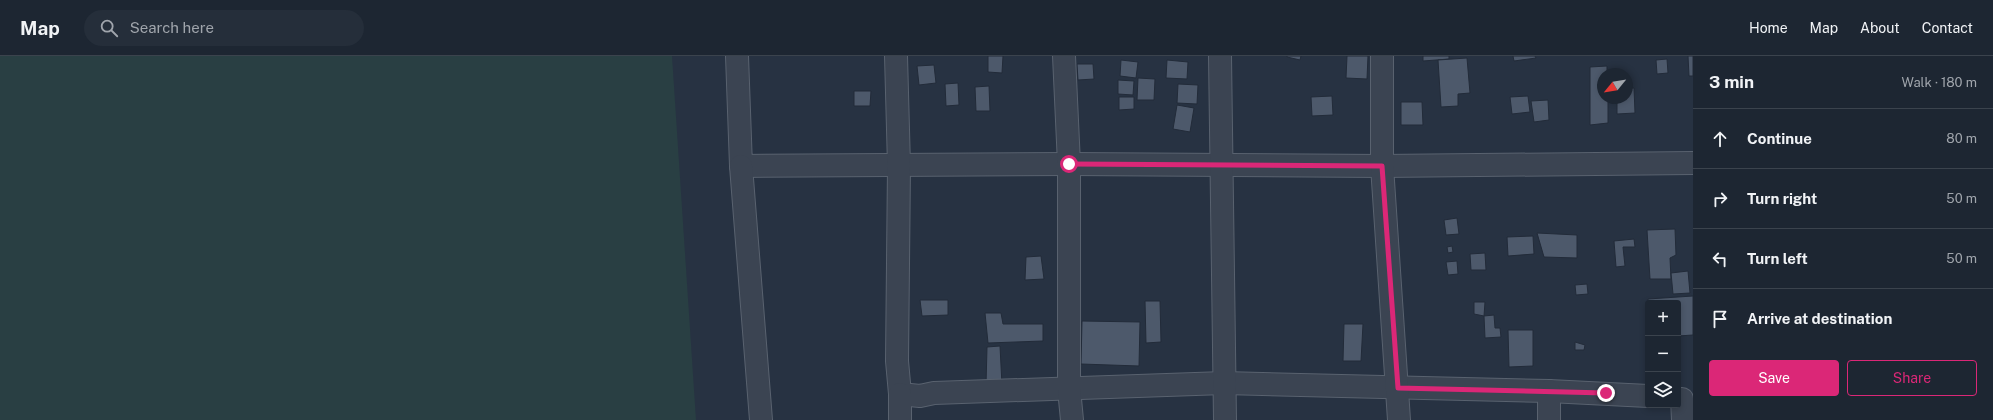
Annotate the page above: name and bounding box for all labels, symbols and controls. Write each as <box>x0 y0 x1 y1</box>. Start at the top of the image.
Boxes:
search box <box>84 10 364 46</box>
text: Map <box>20 17 60 39</box>
icon: search <box>98 17 120 39</box>
text: Search here <box>130 19 214 36</box>
text: Home <box>1749 20 1788 36</box>
text: Map <box>1810 20 1838 36</box>
text: About <box>1860 20 1900 36</box>
text: Contact <box>1922 20 1973 36</box>
north arrow <box>1597 68 1633 104</box>
text: 3 min <box>1709 72 1754 92</box>
text: Walk · 180 m <box>1902 75 1977 90</box>
icon: ahead <box>1709 128 1731 150</box>
text: Continue <box>1747 130 1812 147</box>
text: 80 m <box>1946 131 1977 146</box>
route start <box>1060 155 1078 173</box>
icon: right <box>1709 188 1731 210</box>
text: Turn right <box>1747 190 1817 207</box>
text: 50 m <box>1946 191 1977 206</box>
icon: left <box>1709 248 1731 270</box>
text: Turn left <box>1747 250 1808 267</box>
text: 50 m <box>1946 251 1977 266</box>
map controls <box>1645 300 1681 408</box>
button: + <box>1645 300 1681 336</box>
icon: arrive <box>1709 308 1731 330</box>
text: Arrive at destination <box>1747 310 1892 327</box>
button: − <box>1645 336 1681 372</box>
button: Save <box>1709 360 1839 396</box>
button: Share <box>1847 360 1977 396</box>
button: layers <box>1645 372 1681 408</box>
route end <box>1597 384 1615 402</box>

